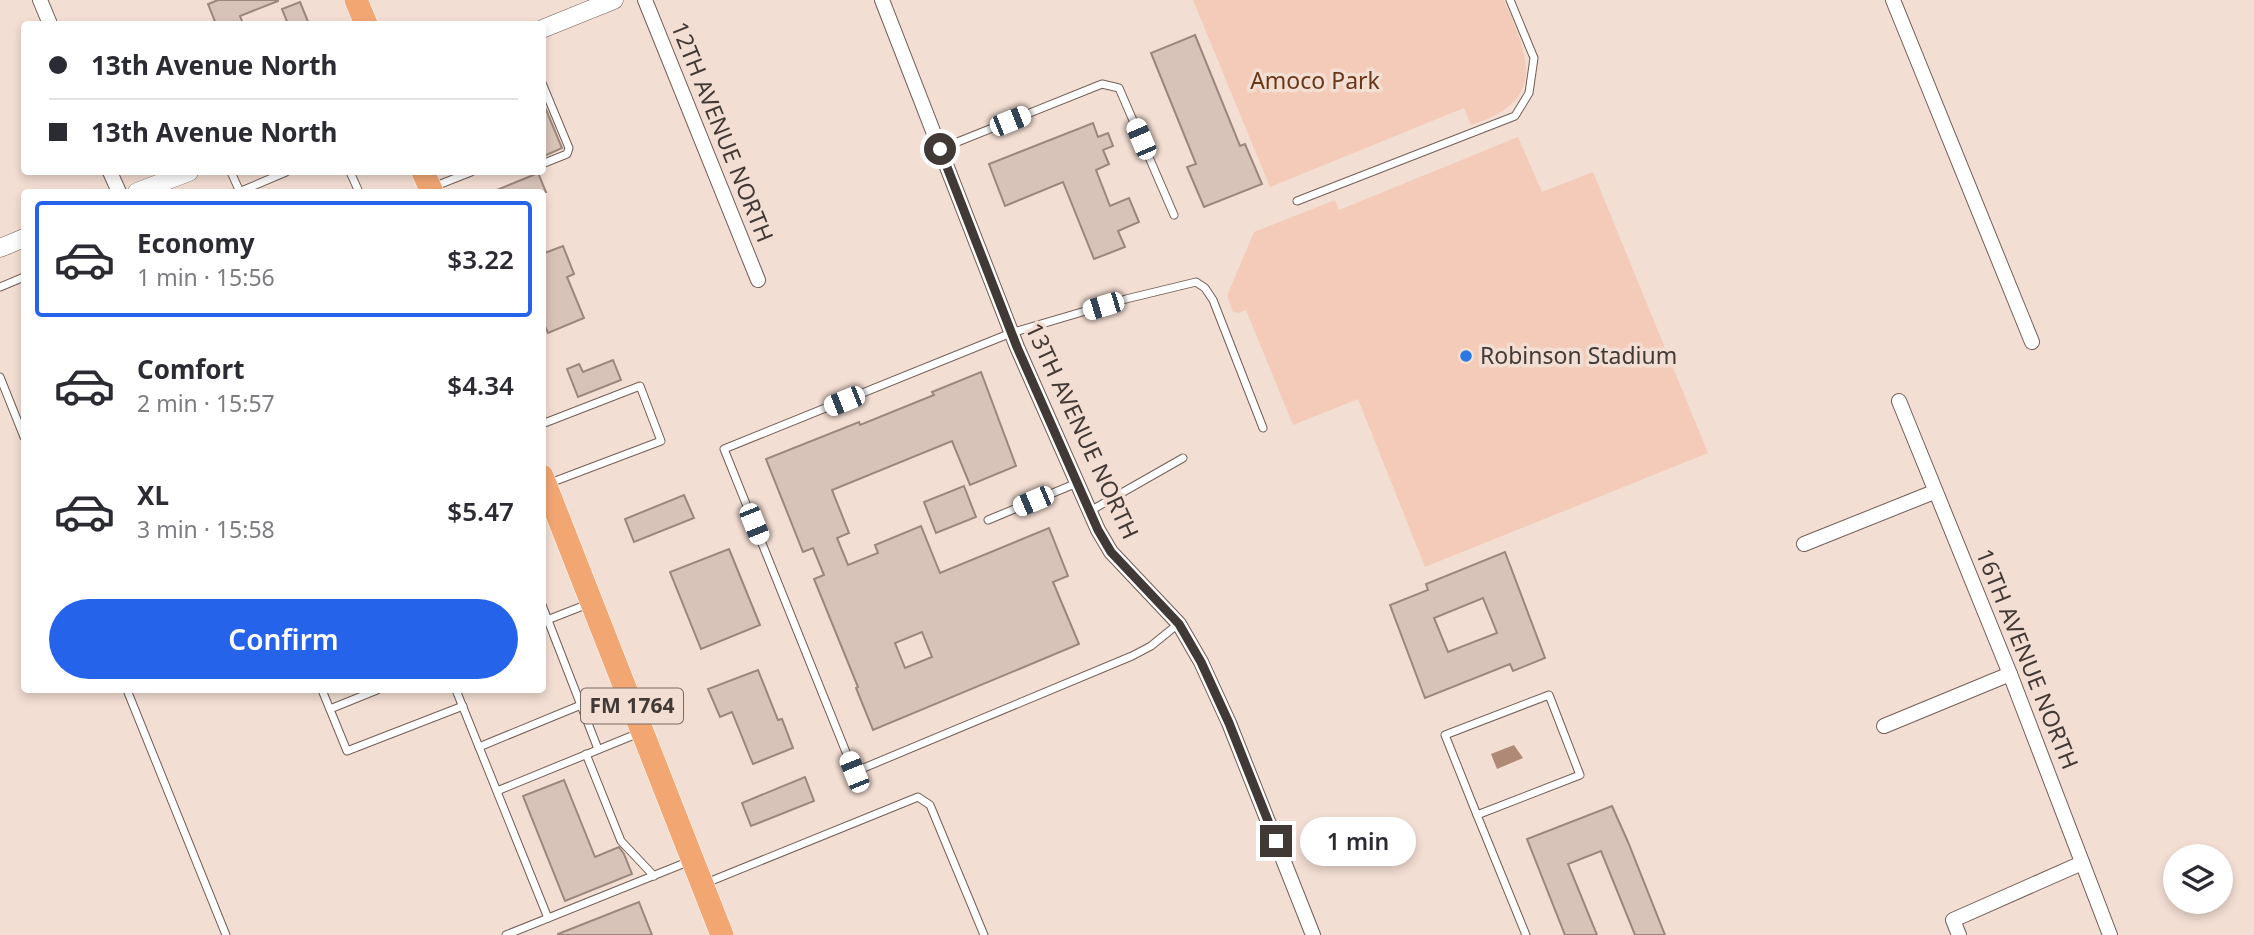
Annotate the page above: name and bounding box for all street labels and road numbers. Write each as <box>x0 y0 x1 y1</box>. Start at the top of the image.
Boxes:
street label: 12TH AVENUE NORTH <box>664 17 782 247</box>
street label: 13TH AVENUE NORTH <box>1019 317 1147 544</box>
street label: 16TH AVENUE NORTH <box>1969 544 2087 774</box>
road number: FM 1764 <box>581 688 683 724</box>

